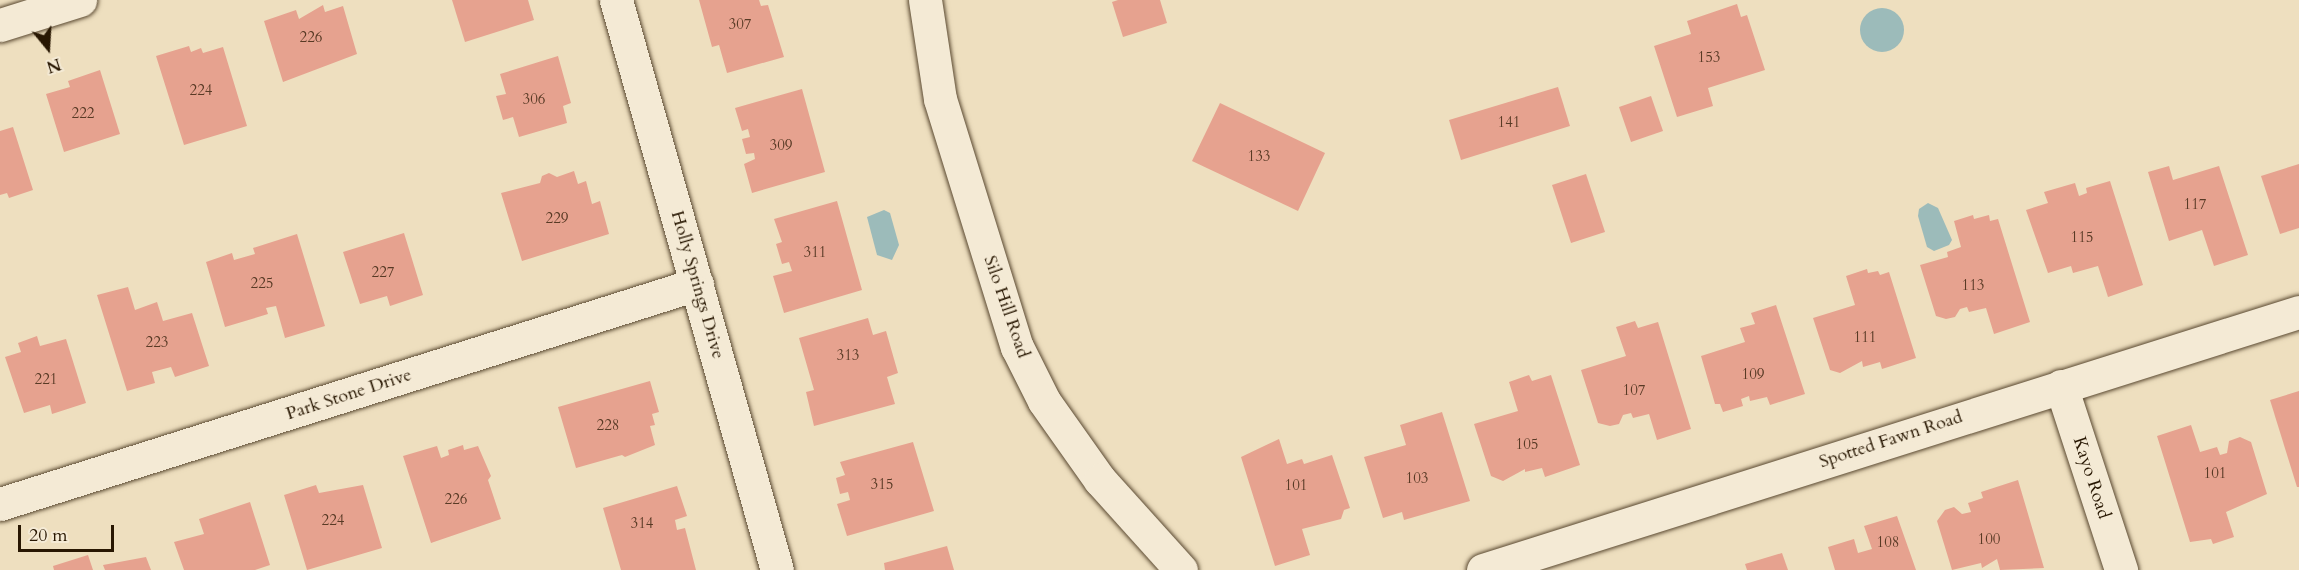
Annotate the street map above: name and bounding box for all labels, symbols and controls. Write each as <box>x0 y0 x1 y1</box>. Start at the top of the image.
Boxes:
house number: 307 <box>728 16 752 34</box>
north arrow <box>18 18 78 78</box>
house number: 226 <box>299 29 323 47</box>
house number: 153 <box>1697 49 1721 67</box>
text: N <box>44 53 64 78</box>
house number: 224 <box>189 82 213 100</box>
house number: 306 <box>522 91 546 109</box>
house number: 222 <box>71 105 95 123</box>
house number: 141 <box>1497 114 1521 132</box>
house number: 309 <box>769 137 793 155</box>
house number: 133 <box>1247 148 1271 166</box>
house number: 117 <box>2183 196 2207 214</box>
street label: Holly Springs Drive <box>666 208 728 362</box>
house number: 229 <box>545 210 569 228</box>
house number: 115 <box>2070 229 2094 247</box>
house number: 311 <box>803 244 827 262</box>
street label: Silo Hill Road <box>978 253 1034 361</box>
house number: 227 <box>371 264 395 282</box>
house number: 225 <box>250 275 274 293</box>
house number: 113 <box>1961 277 1985 295</box>
house number: 111 <box>1853 329 1877 347</box>
house number: 223 <box>145 334 169 352</box>
house number: 313 <box>836 347 860 365</box>
street label: Park Stone Drive <box>284 365 414 425</box>
house number: 109 <box>1741 366 1765 384</box>
house number: 221 <box>34 371 58 389</box>
house number: 107 <box>1622 382 1646 400</box>
street label: Spotted Fawn Road <box>1817 407 1965 473</box>
house number: 228 <box>596 417 620 435</box>
street label: Kayo Road <box>2068 434 2114 522</box>
house number: 105 <box>1515 436 1539 454</box>
house number: 101 <box>2203 465 2227 483</box>
house number: 103 <box>1405 470 1429 488</box>
house number: 315 <box>870 476 894 494</box>
house number: 101 <box>1284 477 1308 495</box>
house number: 226 <box>444 491 468 509</box>
house number: 224 <box>321 512 345 530</box>
scale bar <box>21 513 117 551</box>
house number: 314 <box>630 515 654 533</box>
text: 20 m <box>29 523 68 548</box>
house number: 100 <box>1977 531 2001 549</box>
house number: 108 <box>1876 534 1900 552</box>

